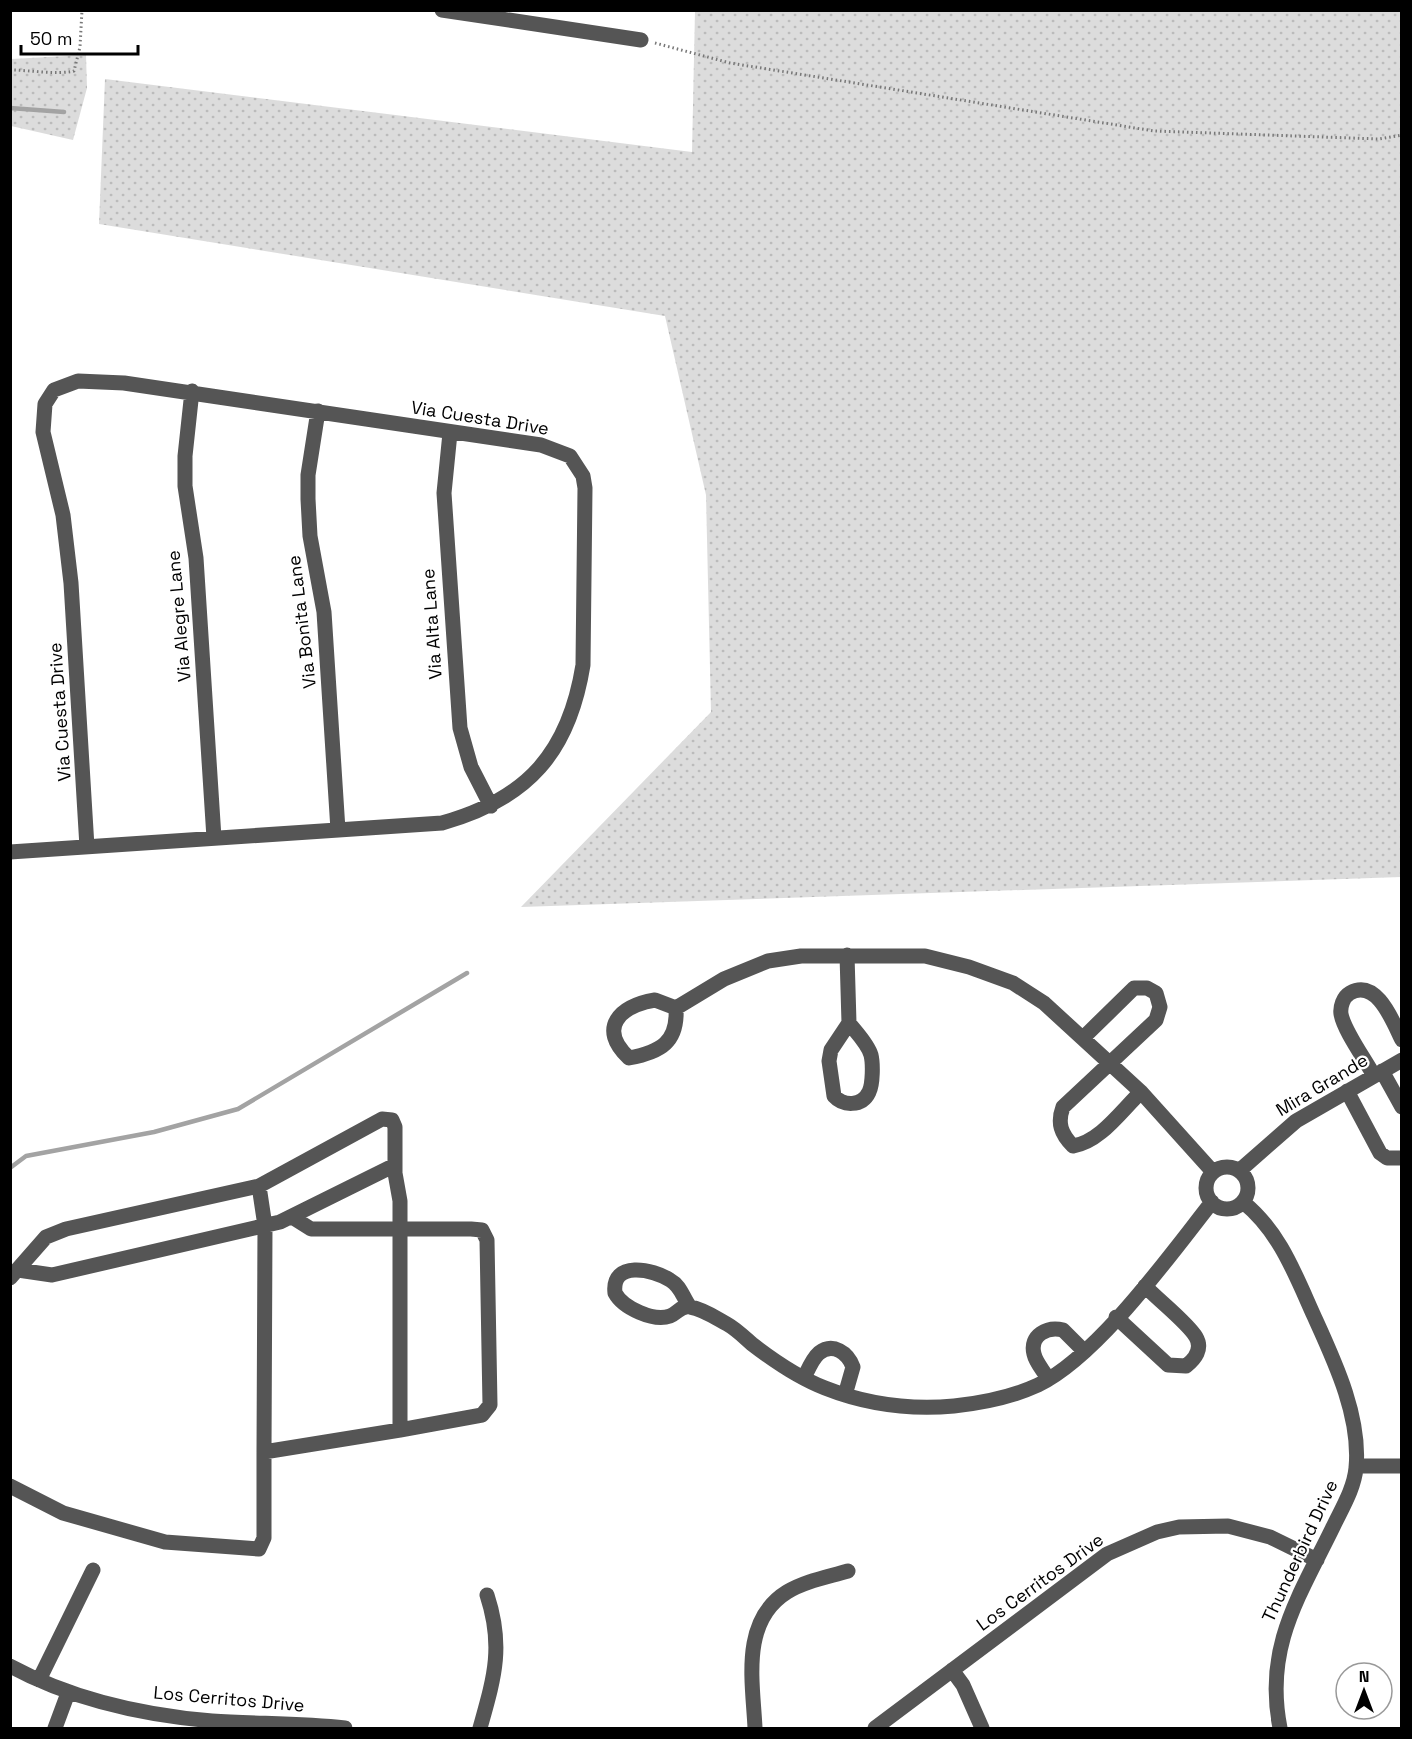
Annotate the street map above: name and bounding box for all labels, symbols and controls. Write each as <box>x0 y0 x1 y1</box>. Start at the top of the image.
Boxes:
scale bar <box>21 18 138 56</box>
text: 50 m <box>30 27 72 50</box>
street label: Via Cuesta Drive <box>409 395 551 440</box>
street label: Via Alegre Lane <box>161 549 196 683</box>
street label: Via Bonita Lane <box>282 554 321 690</box>
street label: Via Alta Lane <box>416 568 447 680</box>
street label: Via Cuesta Drive <box>43 642 76 782</box>
street label: Mira Grande <box>1271 1048 1372 1121</box>
street label: Thunderbird Drive <box>1257 1476 1343 1626</box>
street label: Los Cerritos Drive <box>972 1528 1108 1635</box>
north arrow <box>1334 1661 1394 1721</box>
text: N <box>1359 1666 1369 1687</box>
street label: Los Cerritos Drive <box>153 1680 306 1717</box>

